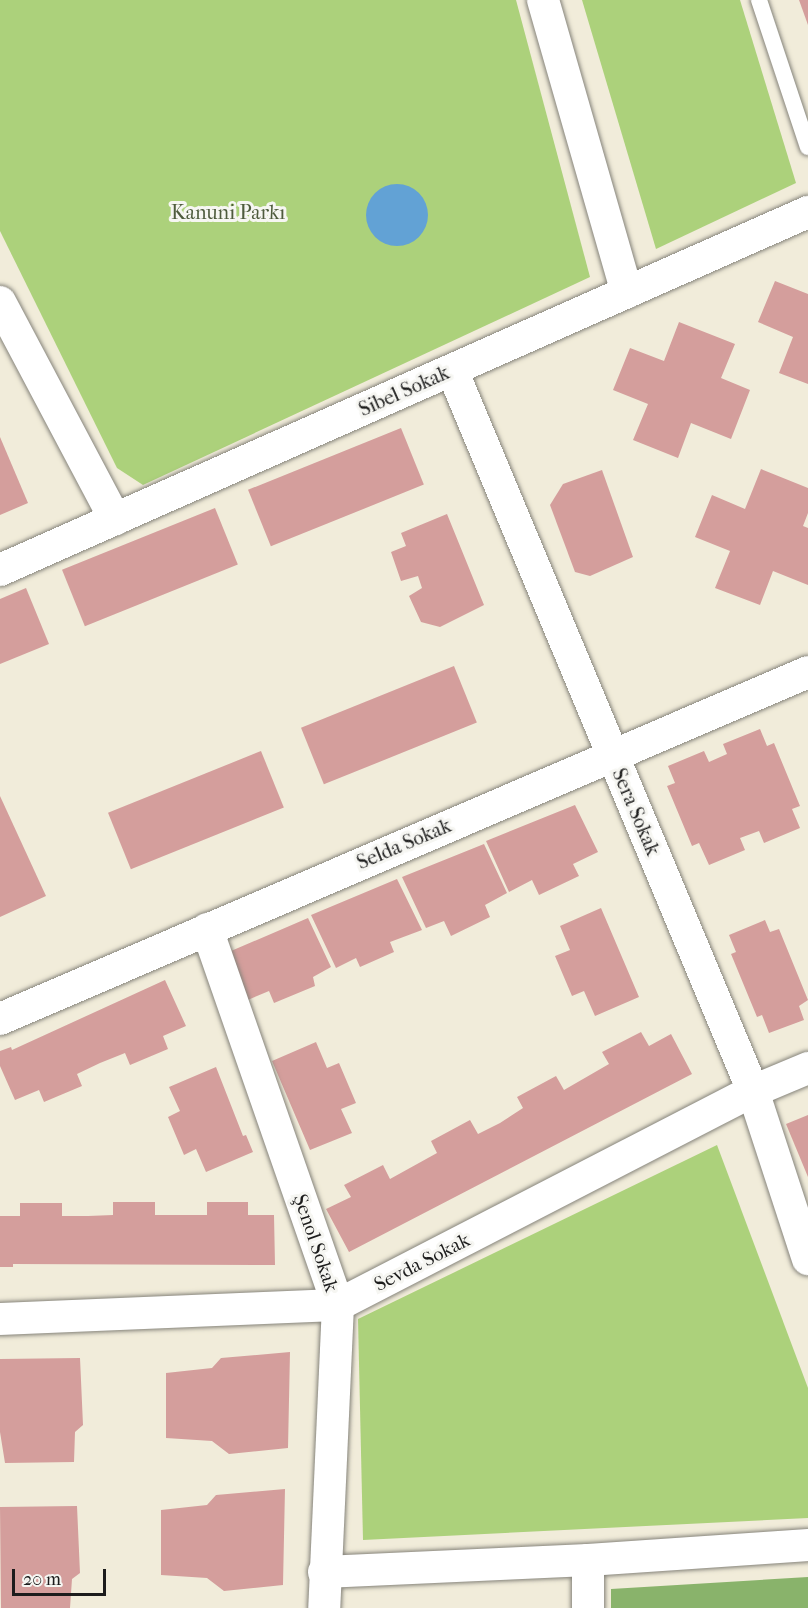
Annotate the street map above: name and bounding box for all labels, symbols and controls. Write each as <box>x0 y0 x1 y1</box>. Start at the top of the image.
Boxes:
park label: Kanuni Parkı <box>171 200 285 224</box>
street label: Sibel Sokak <box>355 360 453 422</box>
street label: Sera Sokak <box>607 765 665 859</box>
street label: Selda Sokak <box>353 813 455 875</box>
street label: Şenol Sokak <box>288 1191 344 1295</box>
street label: Sevda Sokak <box>370 1228 474 1296</box>
scale bar <box>15 1557 110 1595</box>
text: 20 m <box>23 1569 61 1590</box>

